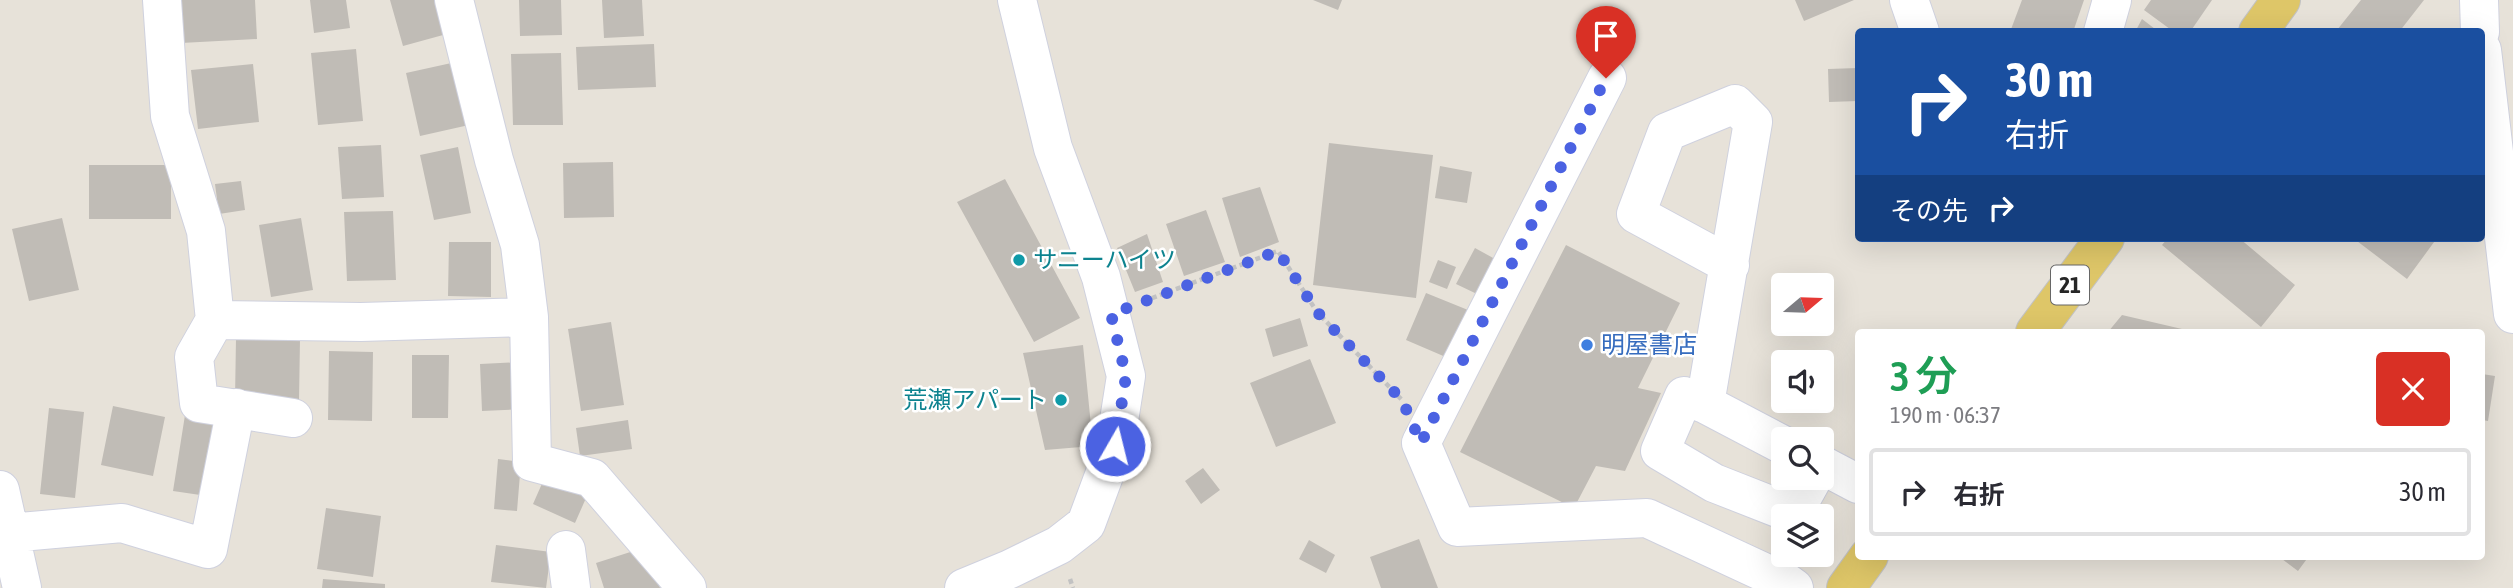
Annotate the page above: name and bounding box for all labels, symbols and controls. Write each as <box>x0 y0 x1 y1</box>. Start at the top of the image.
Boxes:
pin <box>1576 6 1636 78</box>
icon: arrive <box>1587 17 1625 55</box>
text: 30 m <box>2005 51 2093 107</box>
icon: right <box>1890 56 1981 147</box>
text: 右折 <box>2005 116 2069 153</box>
icon: right <box>1982 189 2020 227</box>
text: その先 <box>1890 196 1968 226</box>
place label: サニーハイツ <box>1033 246 1176 273</box>
marker: サニーハイツ <box>1011 252 1027 268</box>
road number: 21 <box>2051 266 2089 304</box>
north arrow <box>1771 273 1834 336</box>
map controls <box>1771 273 1834 567</box>
place label: 明屋書店 <box>1601 331 1697 358</box>
marker: 明屋書店 <box>1579 337 1595 353</box>
button: sound <box>1771 350 1834 413</box>
text: 3 分 <box>1890 352 1958 400</box>
button: close <box>2376 352 2450 426</box>
place label: 荒瀬アパート <box>903 386 1047 413</box>
marker: 荒瀬アパート <box>1053 392 1069 408</box>
text: 190 m · 06:37 <box>1890 402 2001 428</box>
position arrow <box>1078 409 1152 483</box>
button: search <box>1771 427 1834 490</box>
icon: right <box>1894 473 1932 511</box>
text: 30 m <box>2399 477 2446 507</box>
text: 右折 <box>1953 480 2005 510</box>
button: layers <box>1771 504 1834 567</box>

